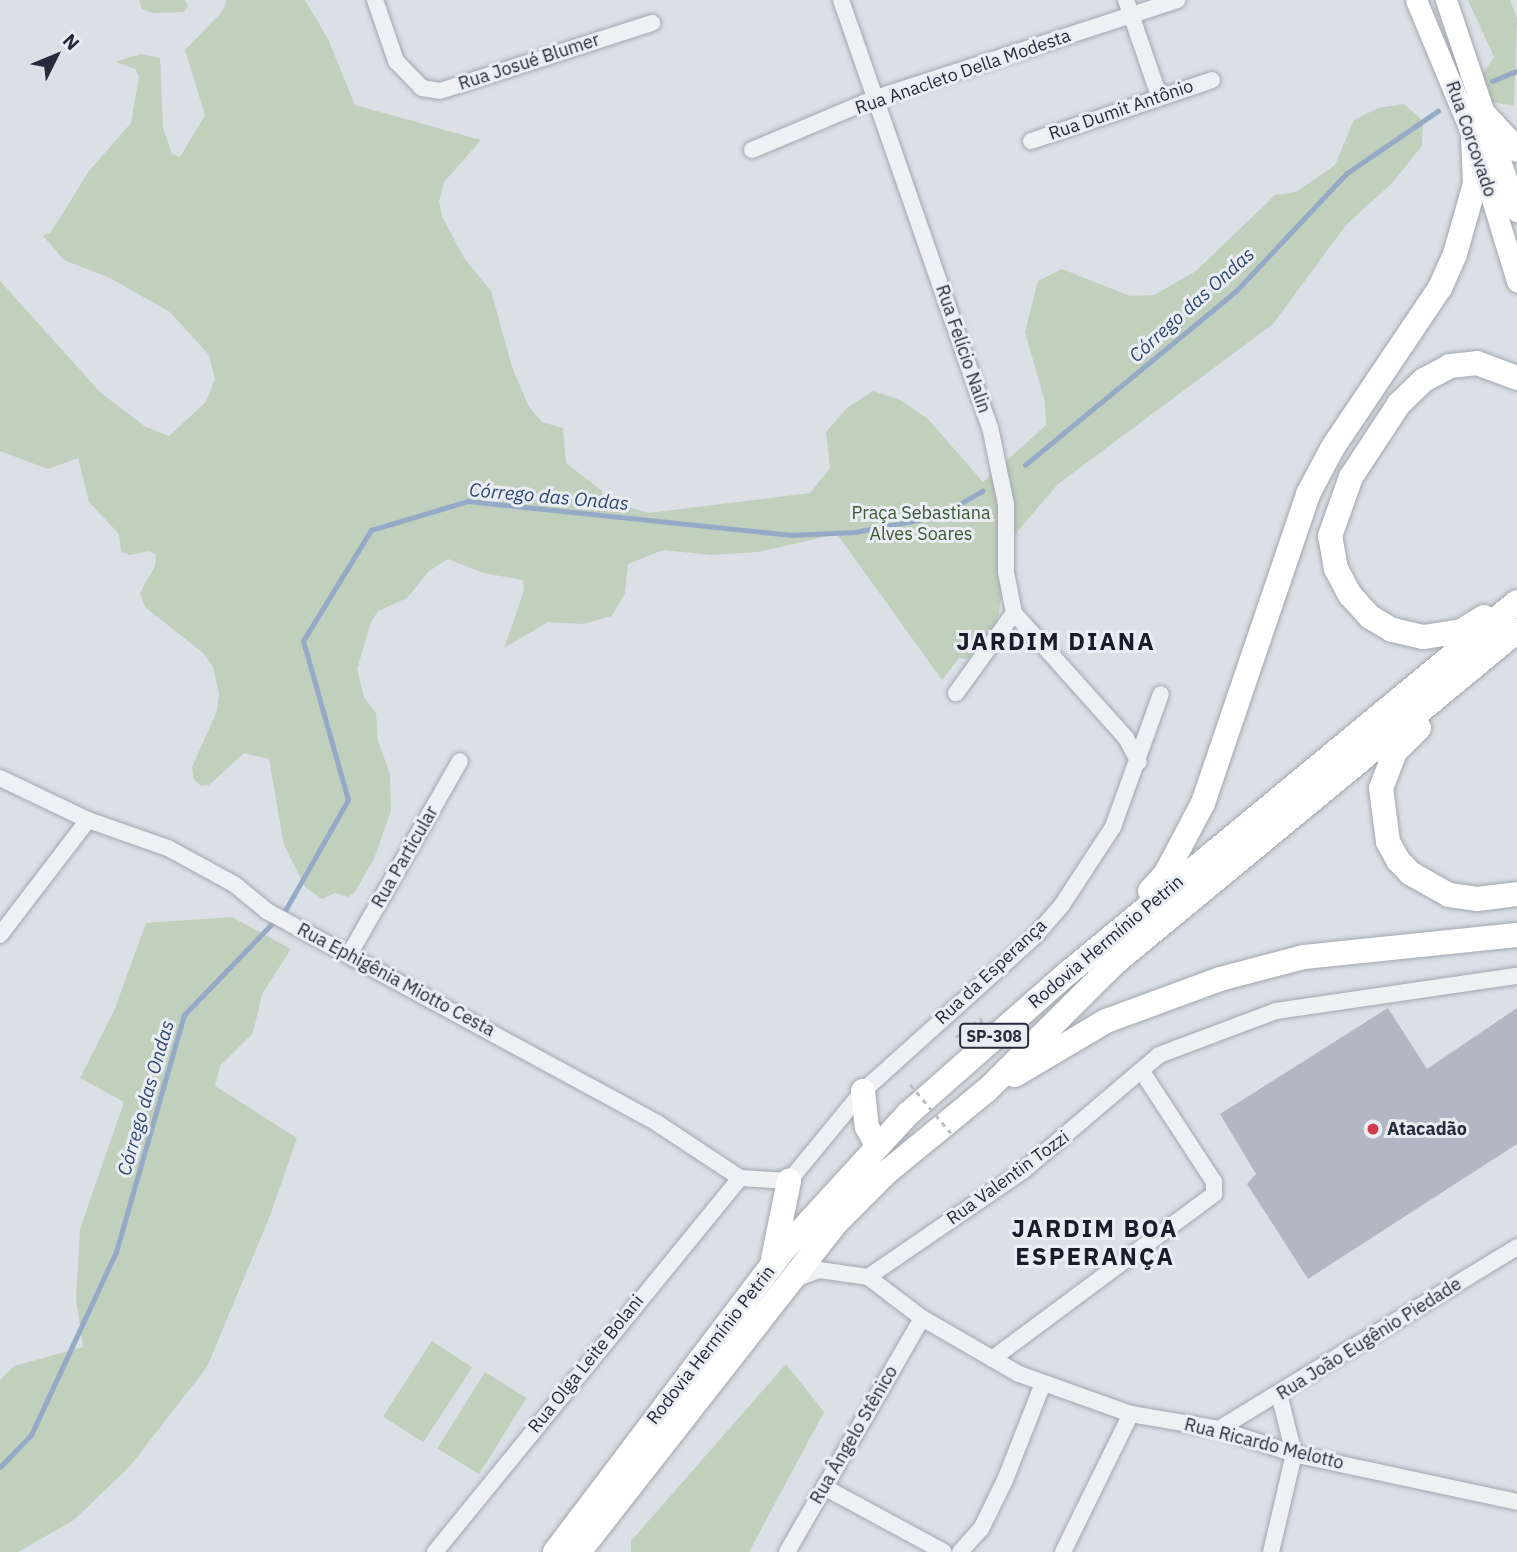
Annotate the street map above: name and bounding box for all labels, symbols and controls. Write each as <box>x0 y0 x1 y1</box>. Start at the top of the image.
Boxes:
north arrow <box>21 21 91 91</box>
street label: Rua Anacleto Della Modesta <box>852 25 1074 119</box>
text: N <box>58 28 85 55</box>
street label: Rua Josué Blumer <box>456 29 602 95</box>
street label: Rua Dumit Antônio <box>1046 75 1196 145</box>
street label: Rua Corcovado <box>1441 78 1501 200</box>
water label: Córrego das Ondas <box>1125 243 1259 367</box>
street label: Rua Felício Nalin <box>931 282 995 416</box>
water label: Córrego das Ondas <box>468 479 630 515</box>
park label: Praça Sebastiana Alves Soares <box>851 503 991 546</box>
district label: JARDIM DIANA <box>958 628 1154 656</box>
street label: Rua Particular <box>367 802 443 912</box>
street label: Rodovia Hermínio Petrin <box>1024 871 1188 1013</box>
street label: Rua da Esperança <box>931 915 1051 1029</box>
street label: Rua Ephigênia Miotto Cesta <box>294 919 498 1041</box>
water label: Córrego das Ondas <box>113 1018 179 1178</box>
road number: SP-308 <box>959 1024 1029 1048</box>
place label: Atacadão <box>1387 1118 1467 1140</box>
marker: Atacadão <box>1365 1121 1381 1137</box>
street label: Rua Valentin Tozzi <box>942 1126 1074 1230</box>
district label: JARDIM BOA ESPERANÇA <box>1013 1215 1177 1271</box>
street label: Rodovia Hermínio Petrin <box>642 1261 780 1429</box>
street label: Rua João Eugênio Piedade <box>1273 1273 1465 1405</box>
street label: Rua Olga Leite Bolani <box>524 1291 648 1437</box>
street label: Rua Ângelo Stênico <box>806 1362 902 1508</box>
street label: Rua Ricardo Melotto <box>1182 1414 1346 1474</box>

